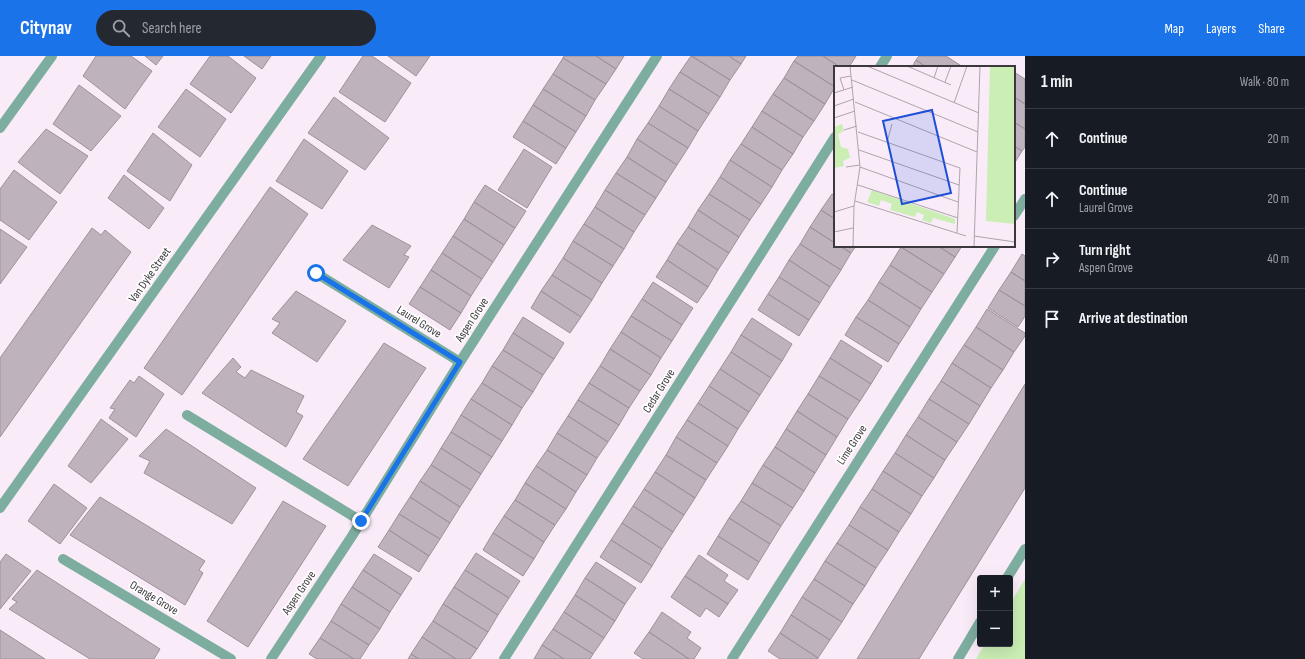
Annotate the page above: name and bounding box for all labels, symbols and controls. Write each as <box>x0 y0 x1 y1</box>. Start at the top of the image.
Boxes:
search box <box>96 10 376 46</box>
text: Citynav <box>20 17 72 40</box>
icon: search <box>110 17 132 39</box>
text: Search here <box>142 19 202 38</box>
text: Map <box>1164 20 1184 37</box>
text: Layers <box>1206 20 1236 37</box>
text: Share <box>1258 20 1285 37</box>
inset map <box>834 66 1015 247</box>
text: 1 min <box>1041 72 1073 92</box>
text: Walk · 80 m <box>1240 74 1289 90</box>
icon: ahead <box>1041 128 1063 150</box>
text: Continue <box>1079 129 1128 148</box>
text: 20 m <box>1267 131 1289 147</box>
text: Continue <box>1079 181 1128 200</box>
icon: ahead <box>1041 188 1063 210</box>
text: 20 m <box>1267 191 1289 207</box>
text: Laurel Grove <box>1079 200 1133 216</box>
text: Turn right <box>1079 241 1131 260</box>
street label: Van Dyke Street <box>126 244 175 305</box>
icon: right <box>1041 248 1063 270</box>
text: 40 m <box>1267 251 1289 267</box>
text: Aspen Grove <box>1079 260 1133 276</box>
route start <box>307 264 325 282</box>
street label: Aspen Grove <box>452 295 492 346</box>
street label: Laurel Grove <box>394 302 444 342</box>
icon: arrive <box>1041 308 1063 330</box>
text: Arrive at destination <box>1079 309 1188 328</box>
street label: Cedar Grove <box>640 366 678 416</box>
street label: Lime Grove <box>834 422 871 468</box>
route end <box>352 512 370 530</box>
street label: Aspen Grove <box>278 568 319 619</box>
map controls <box>977 575 1013 647</box>
button: + <box>977 575 1013 611</box>
street label: Orange Grove <box>127 578 181 618</box>
button: − <box>977 611 1013 647</box>

